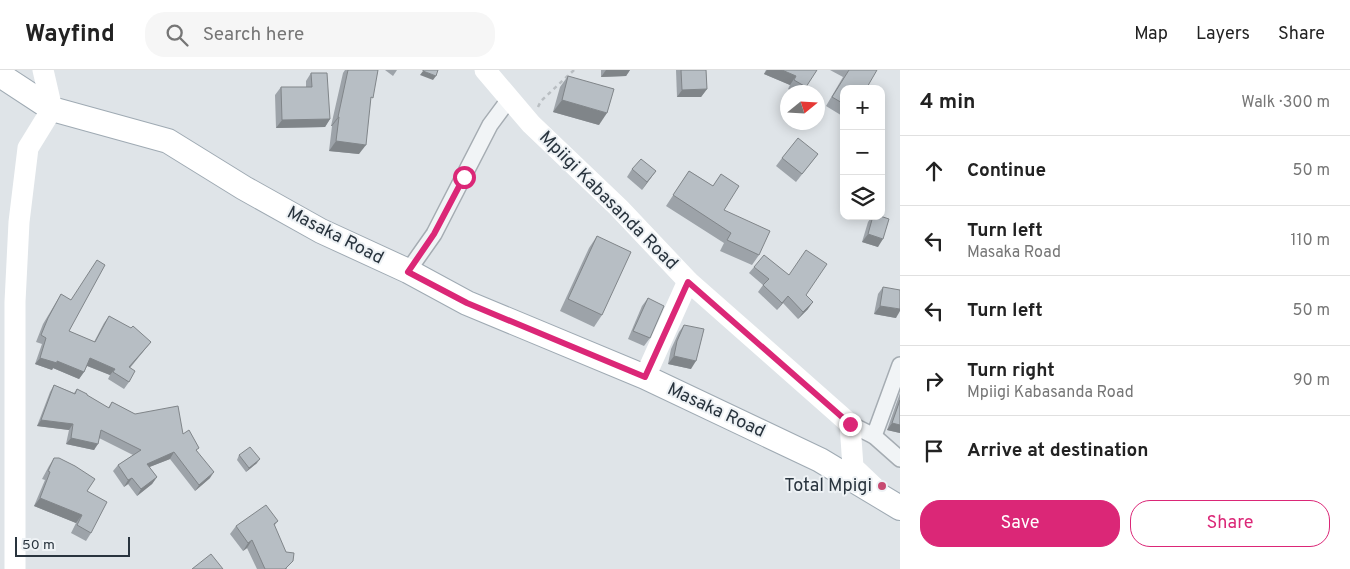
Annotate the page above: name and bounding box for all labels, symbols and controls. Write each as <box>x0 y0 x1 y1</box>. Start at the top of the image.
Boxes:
search box <box>145 12 495 57</box>
text: Wayfind <box>25 20 115 50</box>
icon: search <box>163 21 191 49</box>
text: Search here <box>203 23 304 47</box>
text: Map <box>1134 23 1168 46</box>
text: Layers <box>1196 23 1250 46</box>
text: Share <box>1278 23 1325 46</box>
north arrow <box>780 85 825 130</box>
map controls <box>840 85 885 220</box>
button: + <box>840 85 885 130</box>
text: 4 min <box>920 89 976 116</box>
text: Walk · 300 m <box>1241 93 1330 113</box>
street label: Mpiigi Kabasanda Road <box>534 127 682 275</box>
button: − <box>840 130 885 175</box>
icon: ahead <box>920 157 948 185</box>
text: Continue <box>967 159 1046 183</box>
text: 50 m <box>1293 161 1330 181</box>
route start <box>453 166 476 189</box>
button: layers <box>840 175 885 220</box>
street label: Masaka Road <box>283 202 387 270</box>
text: Turn left <box>967 219 1043 243</box>
icon: left <box>920 227 948 255</box>
text: 110 m <box>1290 231 1330 251</box>
text: Masaka Road <box>967 243 1061 263</box>
icon: left <box>920 297 948 325</box>
text: Turn left <box>967 299 1043 323</box>
text: 50 m <box>1293 301 1330 321</box>
text: Turn right <box>967 359 1055 383</box>
icon: right <box>920 367 948 395</box>
text: 90 m <box>1293 371 1330 391</box>
street label: Masaka Road <box>663 378 769 444</box>
text: Mpiigi Kabasanda Road <box>967 383 1134 403</box>
route end <box>839 413 862 436</box>
icon: arrive <box>920 437 948 465</box>
text: Arrive at destination <box>967 439 1148 463</box>
place label: Total Mpigi <box>784 475 872 498</box>
marker: Total Mpigi <box>876 480 888 492</box>
button: Save <box>920 500 1120 547</box>
button: Share <box>1130 500 1330 547</box>
scale bar <box>15 534 130 557</box>
text: 50 m <box>22 537 55 554</box>

